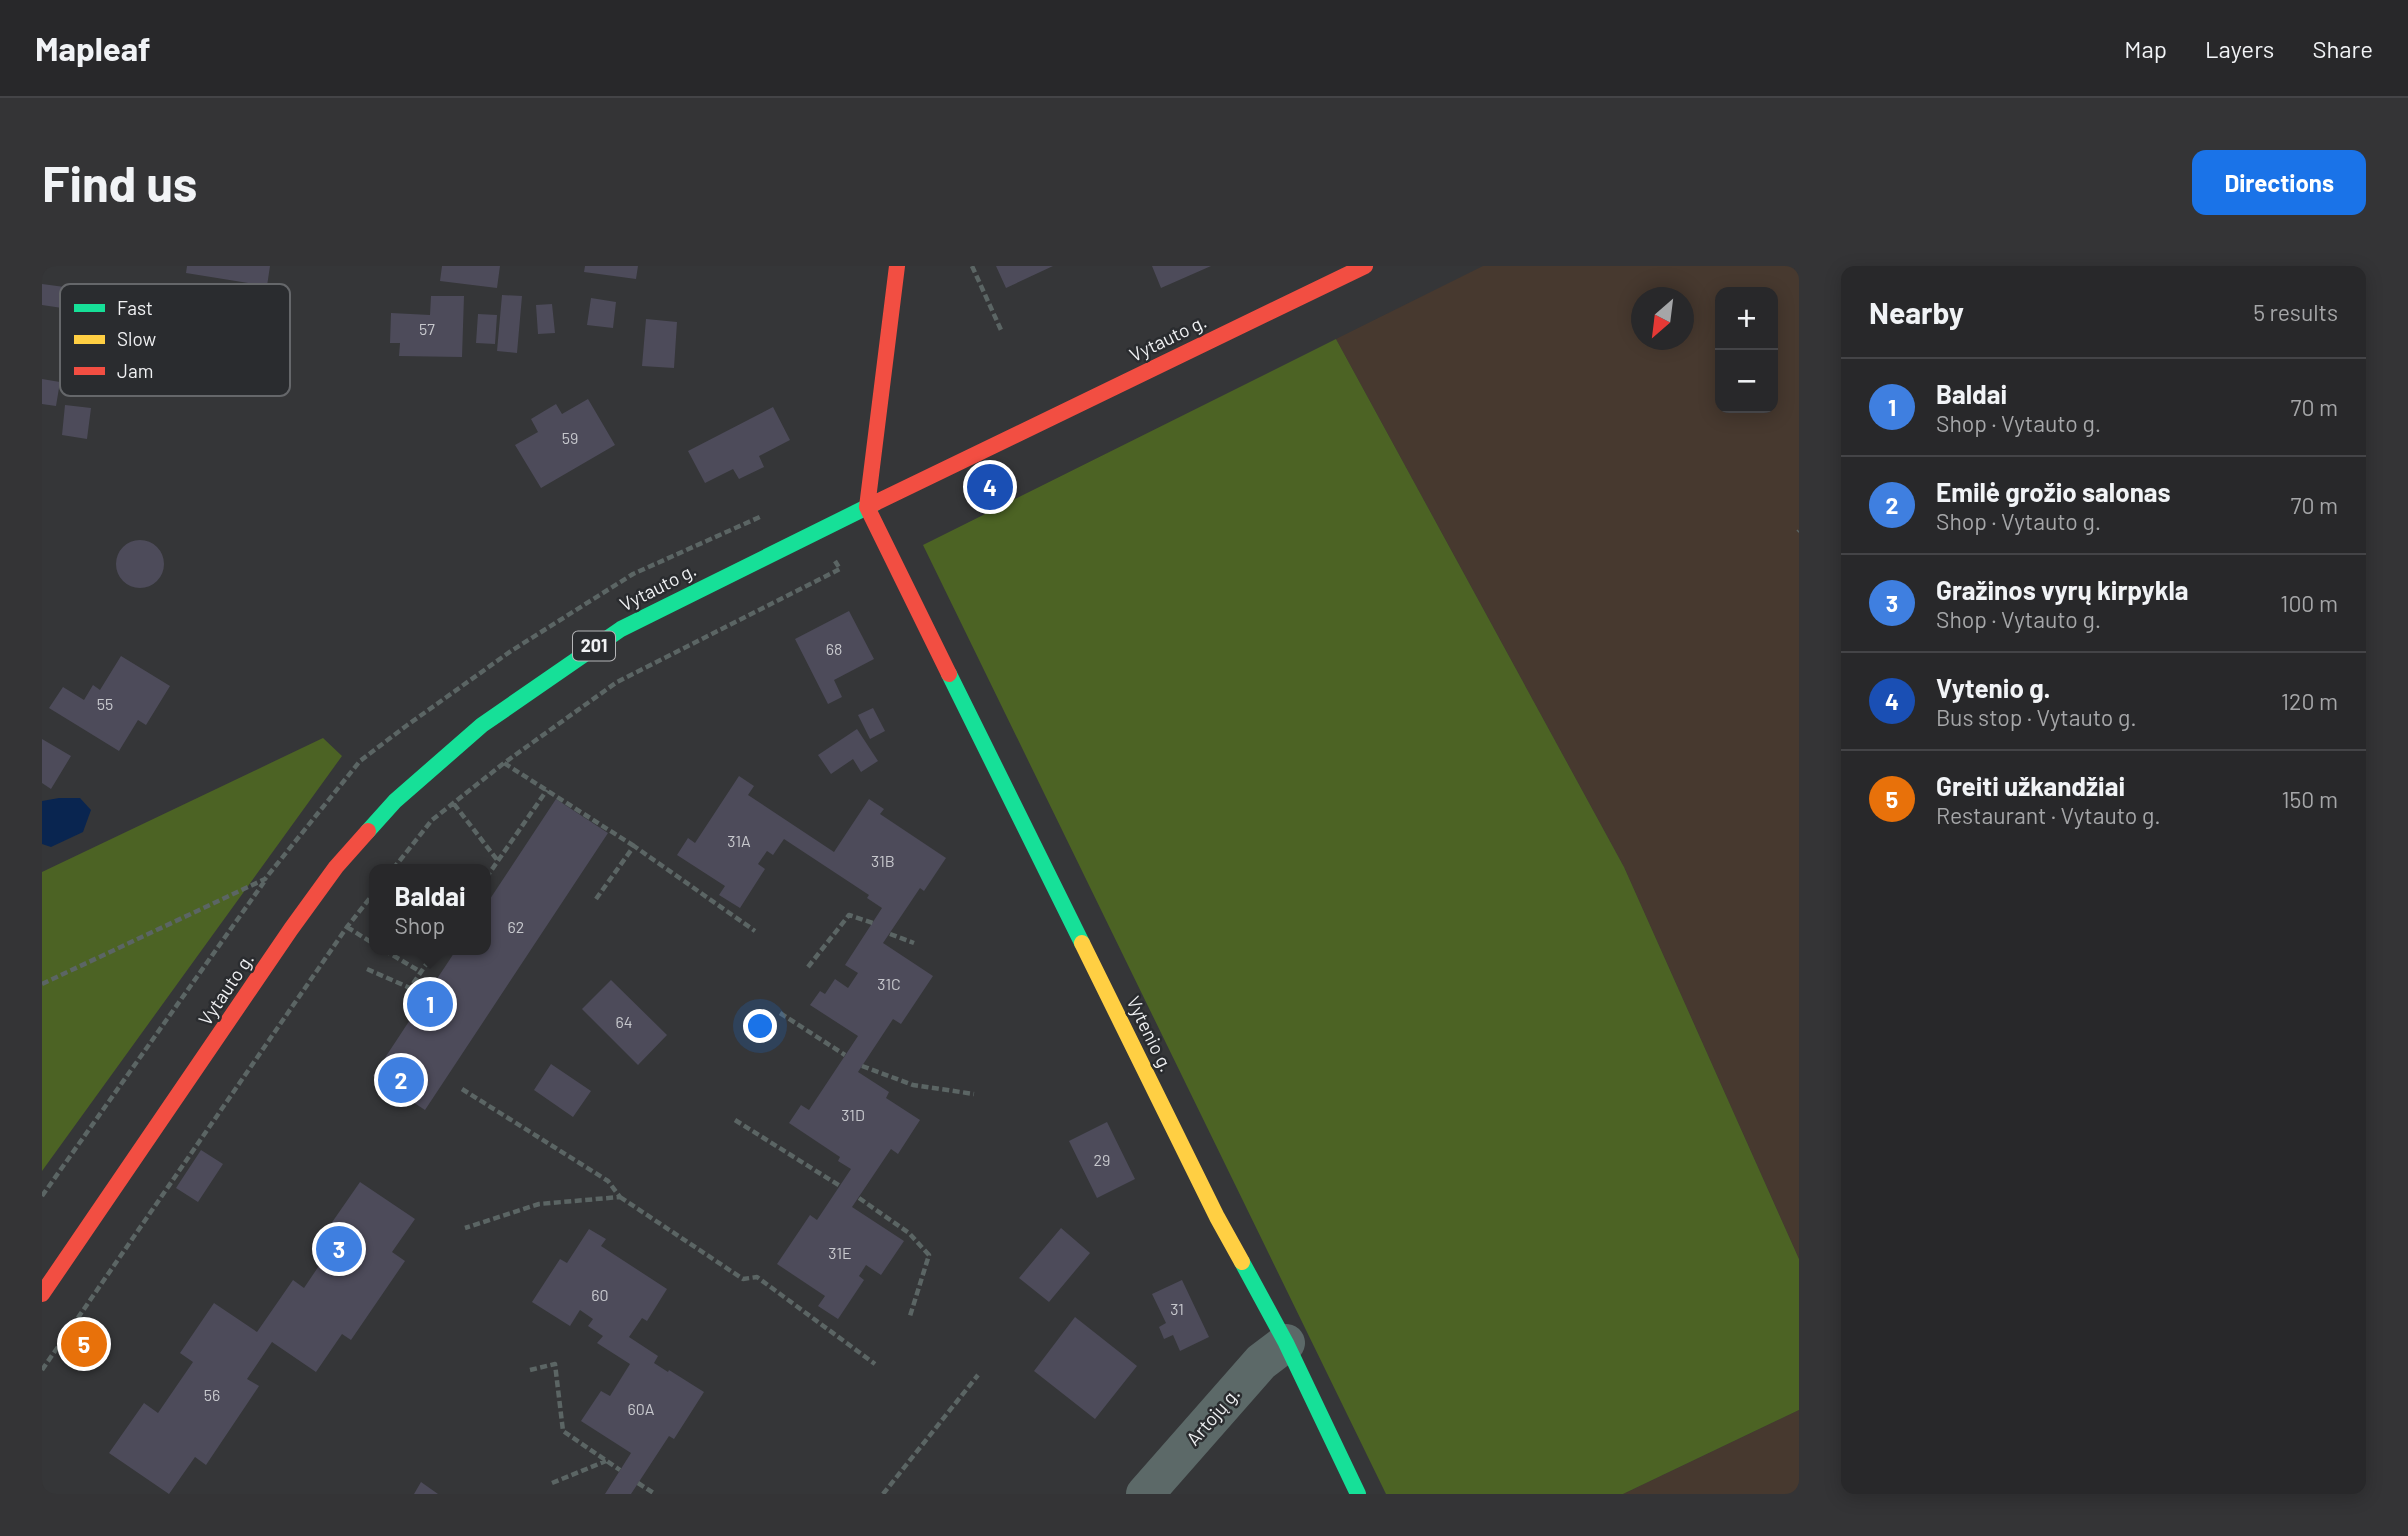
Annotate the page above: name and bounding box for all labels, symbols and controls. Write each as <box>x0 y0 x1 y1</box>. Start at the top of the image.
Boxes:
text: Mapleaf <box>35 28 151 68</box>
text: Map <box>2124 34 2167 63</box>
text: Layers <box>2205 34 2274 63</box>
text: Share <box>2312 34 2373 63</box>
button: Directions <box>2192 150 2366 215</box>
text: Find us <box>42 153 197 212</box>
legend <box>60 284 290 396</box>
north arrow <box>1631 287 1694 350</box>
map controls <box>1715 287 1778 413</box>
button: + <box>1715 287 1778 350</box>
text: Nearby <box>1869 294 1964 330</box>
text: Fast <box>117 296 153 319</box>
text: 5 results <box>2253 298 2338 326</box>
street label: Vytauto g. <box>1126 309 1210 366</box>
house number: 57 <box>419 319 435 338</box>
text: Slow <box>117 327 156 350</box>
button: − <box>1715 350 1778 413</box>
text: Jam <box>117 359 153 382</box>
text: Baldai <box>1936 378 2007 409</box>
text: 1 <box>1888 393 1896 421</box>
text: 70 m <box>2291 393 2338 421</box>
text: Shop · Vytauto g. <box>1936 409 2101 437</box>
house number: 59 <box>562 428 578 447</box>
pin: 4 <box>967 461 1013 513</box>
text: Emilė grožio salonas <box>1936 476 2171 507</box>
text: 2 <box>1886 491 1898 519</box>
text: 70 m <box>2291 491 2338 519</box>
text: Shop · Vytauto g. <box>1936 507 2101 535</box>
street label: Vytauto g. <box>616 558 700 616</box>
text: Gražinos vyrų kirpykla <box>1936 574 2189 605</box>
text: 3 <box>1886 589 1898 617</box>
text: 100 m <box>2280 589 2338 617</box>
text: Shop · Vytauto g. <box>1936 605 2101 633</box>
road number: 201 <box>573 632 615 660</box>
house number: 68 <box>826 639 842 658</box>
text: Vytenio g. <box>1936 672 2051 703</box>
text: 4 <box>1885 687 1899 715</box>
text: 120 m <box>2281 687 2338 715</box>
house number: 55 <box>97 694 113 713</box>
text: Bus stop · Vytauto g. <box>1936 703 2137 731</box>
text: Greiti užkandžiai <box>1936 770 2125 801</box>
text: 5 <box>1886 785 1898 813</box>
text: 150 m <box>2282 785 2338 813</box>
text: Restaurant · Vytauto g. <box>1936 801 2161 829</box>
house number: 31A <box>727 831 751 850</box>
house number: 31B <box>871 851 895 870</box>
popup <box>369 864 491 955</box>
text: Baldai <box>394 880 466 911</box>
text: Shop <box>394 911 445 939</box>
house number: 62 <box>508 917 524 936</box>
street label: Vytauto g. <box>193 948 258 1029</box>
house number: 31C <box>877 974 901 993</box>
pin: 1 <box>407 978 453 1030</box>
street label: Vytenio g. <box>1122 992 1179 1075</box>
your location <box>743 1009 777 1043</box>
house number: 64 <box>615 1012 633 1031</box>
pin: 2 <box>378 1054 424 1106</box>
house number: 31D <box>841 1105 865 1124</box>
house number: 29 <box>1094 1150 1110 1169</box>
pin: 3 <box>316 1223 362 1275</box>
house number: 31E <box>828 1243 852 1262</box>
house number: 60 <box>591 1285 609 1304</box>
house number: 31 <box>1170 1299 1184 1318</box>
pin: 5 <box>61 1318 107 1370</box>
street label: Artojų g. <box>1181 1382 1244 1450</box>
house number: 56 <box>204 1385 220 1404</box>
house number: 60A <box>628 1399 655 1418</box>

